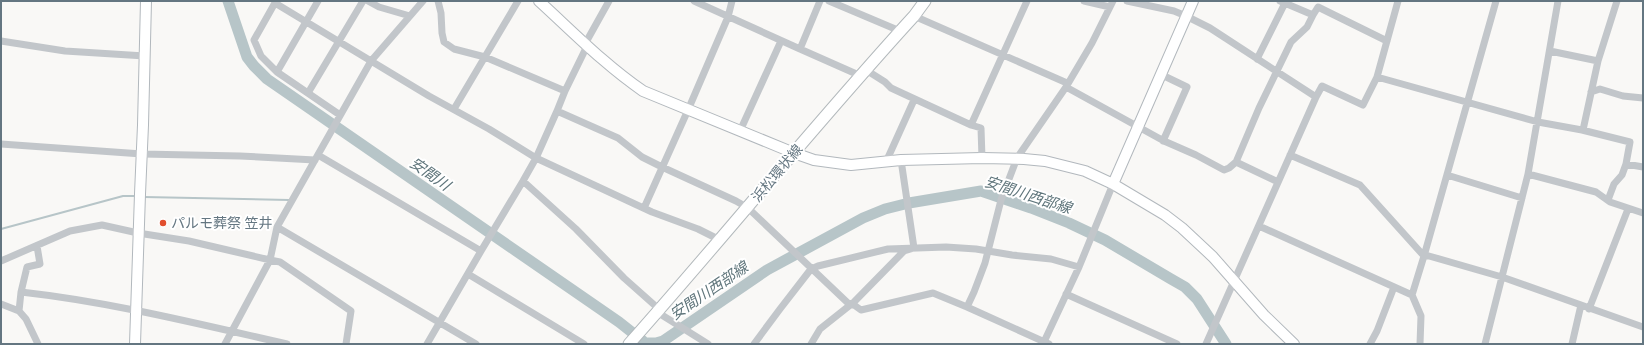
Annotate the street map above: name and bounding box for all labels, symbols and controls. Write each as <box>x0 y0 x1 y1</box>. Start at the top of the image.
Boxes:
street label: 浜松環状線 <box>748 141 806 206</box>
water label: 安間川 <box>406 154 455 195</box>
water label: 安間川西部線 <box>982 173 1075 218</box>
place label: パルモ葬祭 笠井 <box>171 215 272 232</box>
marker: パルモ葬祭 笠井 <box>158 218 168 228</box>
water label: 安間川西部線 <box>667 257 753 324</box>

